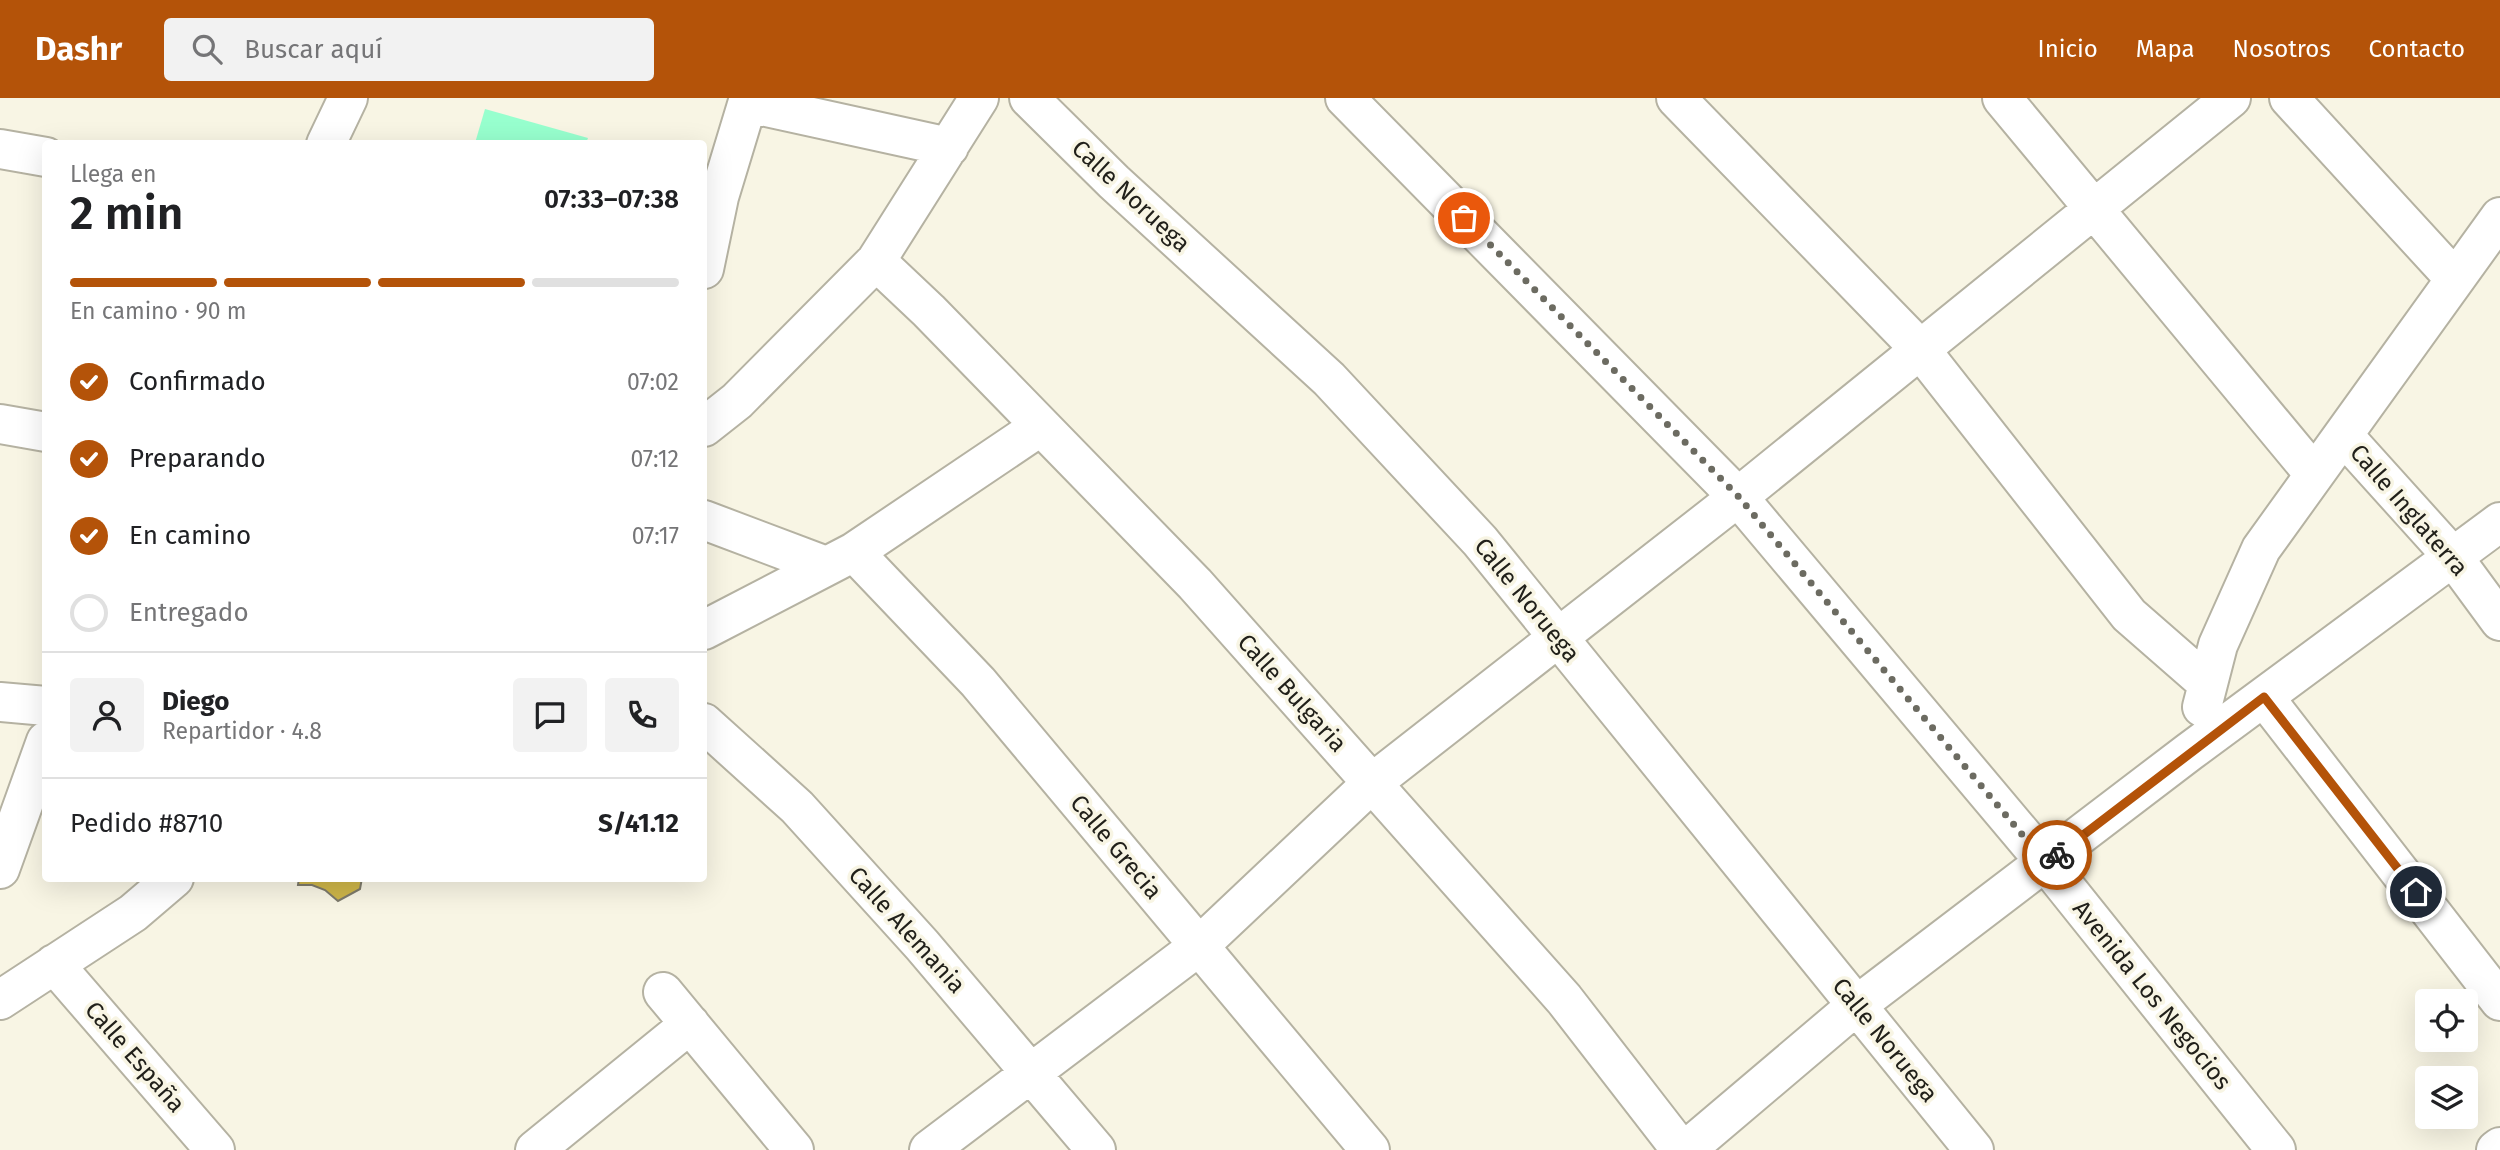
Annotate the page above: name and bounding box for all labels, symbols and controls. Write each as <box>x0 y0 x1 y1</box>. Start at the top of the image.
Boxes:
search box <box>164 18 654 81</box>
text: Dashr <box>35 29 122 69</box>
icon: search <box>188 30 226 68</box>
text: Buscar aquí <box>244 34 383 65</box>
text: Inicio <box>2038 35 2098 63</box>
text: Mapa <box>2136 35 2195 63</box>
text: Nosotros <box>2233 35 2331 63</box>
text: Contacto <box>2369 35 2465 63</box>
street label: Calle Noruega <box>1066 134 1196 258</box>
text: Llega en <box>70 160 156 188</box>
text: 07:33–07:38 <box>544 184 679 215</box>
text: 2 min <box>70 186 183 241</box>
pin <box>1434 188 1494 248</box>
icon: bag <box>1445 199 1483 237</box>
text: En camino · 90 m <box>70 297 246 325</box>
icon: check <box>70 363 108 401</box>
text: Confirmado <box>129 366 266 397</box>
text: 07:02 <box>627 368 679 396</box>
street label: Calle Inglaterra <box>2344 439 2474 581</box>
icon: check <box>70 440 108 478</box>
text: Preparando <box>129 443 266 474</box>
text: 07:12 <box>630 445 679 473</box>
icon: check <box>70 517 108 555</box>
text: En camino <box>129 520 251 551</box>
text: 07:17 <box>632 522 679 550</box>
street label: Calle Noruega <box>1469 532 1585 668</box>
text: Entregado <box>129 597 249 628</box>
street label: Calle Bulgaria <box>1232 628 1352 758</box>
button: person <box>70 678 144 752</box>
button: chat <box>513 678 587 752</box>
button: phone <box>605 678 679 752</box>
text: Diego <box>162 686 230 717</box>
text: Repartidor · 4.8 <box>162 717 322 745</box>
street label: Calle Grecia <box>1064 789 1168 905</box>
text: Pedido #8710 <box>70 808 223 839</box>
text: S/41.12 <box>598 808 679 839</box>
courier <box>2022 820 2092 890</box>
icon: bike <box>2038 836 2076 874</box>
street label: Calle Alemania <box>843 861 971 999</box>
pin <box>2386 862 2446 922</box>
icon: home <box>2397 873 2435 911</box>
street label: Avenida Los Negocios <box>2067 895 2237 1095</box>
street label: Calle Noruega <box>1827 972 1943 1108</box>
map controls <box>2415 989 2478 1129</box>
button: locate <box>2415 989 2478 1052</box>
street label: Calle España <box>79 996 191 1118</box>
button: layers <box>2415 1066 2478 1129</box>

